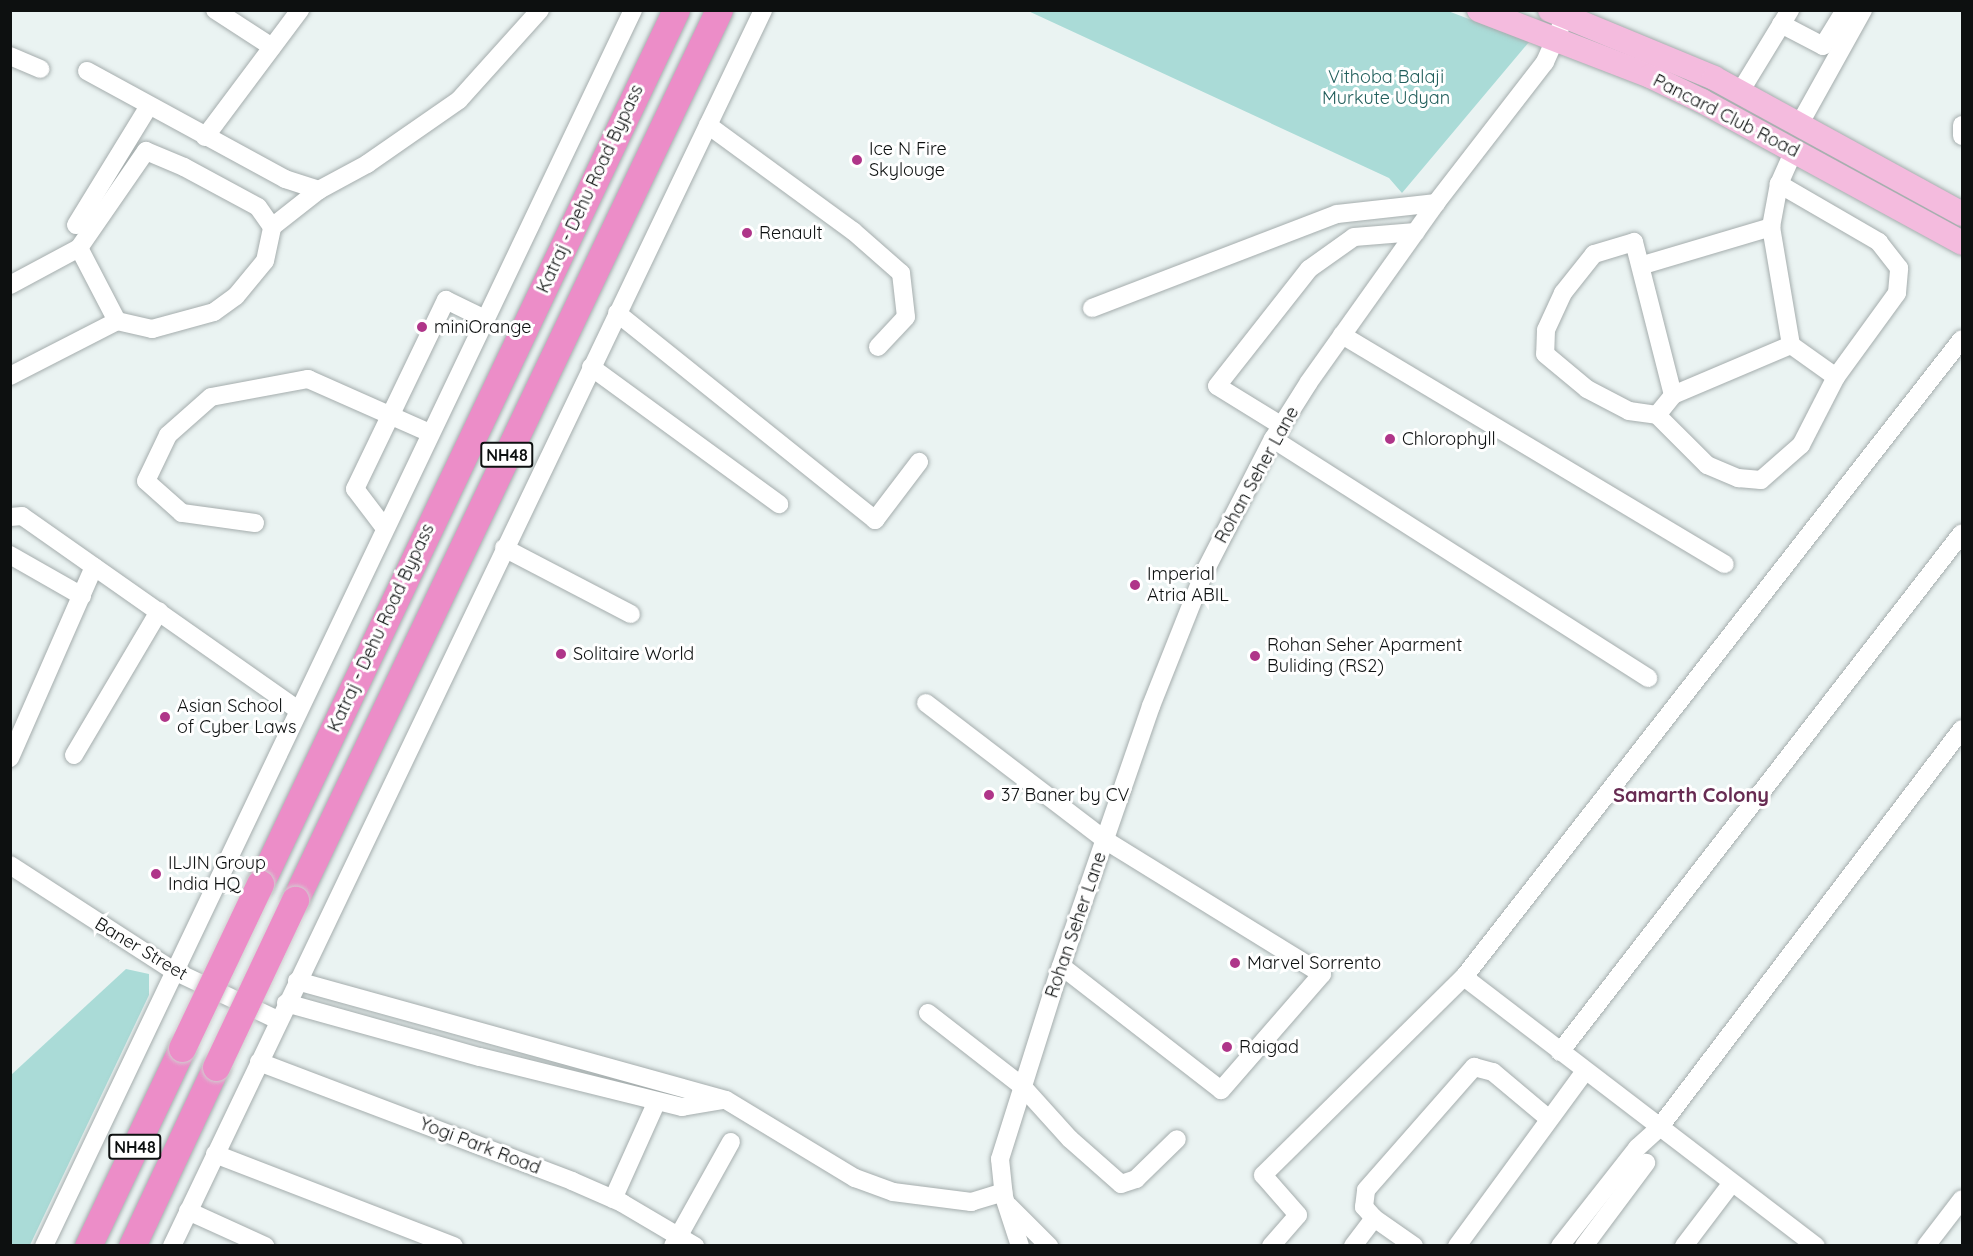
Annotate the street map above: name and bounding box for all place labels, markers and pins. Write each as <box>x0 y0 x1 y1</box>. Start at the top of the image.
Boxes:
place label: Ice N Fire Skylouge <box>869 139 947 182</box>
marker: Ice N Fire Skylouge <box>850 153 864 167</box>
place label: Renault <box>759 222 823 244</box>
marker: Renault <box>740 226 754 240</box>
place label: miniOrange <box>434 316 531 338</box>
marker: miniOrange <box>415 320 429 334</box>
place label: Chlorophyll <box>1402 428 1496 450</box>
marker: Chlorophyll <box>1383 432 1397 446</box>
place label: Imperial Atria ABIL <box>1147 564 1229 606</box>
marker: Imperial Atria ABIL <box>1128 578 1142 592</box>
place label: Rohan Seher Aparment Buliding (RS2) <box>1267 635 1462 678</box>
place label: Solitaire World <box>573 643 694 665</box>
marker: Solitaire World <box>554 647 568 661</box>
marker: Rohan Seher Aparment Buliding (RS2) <box>1248 649 1262 663</box>
place label: Asian School of Cyber Laws <box>177 696 296 738</box>
marker: Asian School of Cyber Laws <box>158 710 172 724</box>
place label: 37 Baner by CV <box>1001 784 1129 806</box>
marker: 37 Baner by CV <box>982 788 996 802</box>
place label: ILJIN Group India HQ <box>168 853 266 896</box>
marker: ILJIN Group India HQ <box>149 867 163 881</box>
place label: Marvel Sorrento <box>1247 952 1381 974</box>
marker: Marvel Sorrento <box>1228 956 1242 970</box>
place label: Raigad <box>1239 1036 1299 1058</box>
marker: Raigad <box>1220 1040 1234 1054</box>

